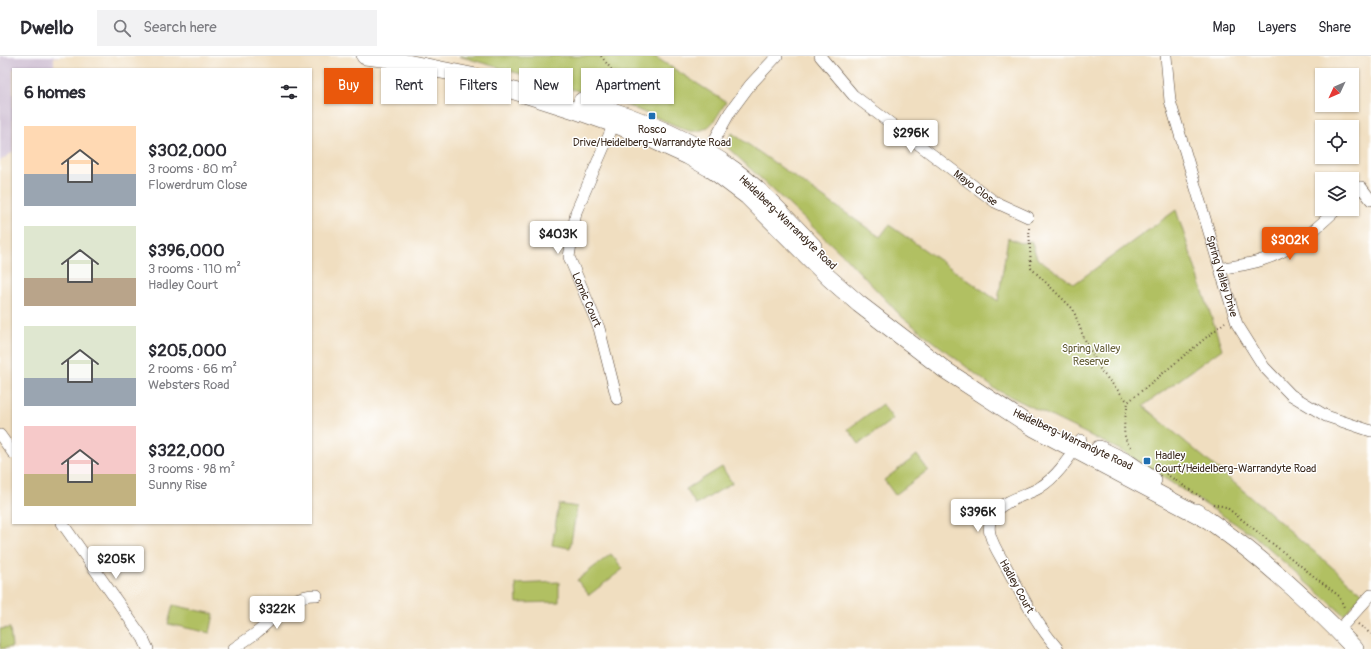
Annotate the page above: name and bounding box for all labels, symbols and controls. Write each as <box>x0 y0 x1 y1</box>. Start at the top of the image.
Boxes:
search box <box>97 10 377 46</box>
text: Dwello <box>20 16 73 40</box>
icon: search <box>111 17 133 39</box>
text: Search here <box>143 18 217 37</box>
text: Map <box>1213 19 1236 36</box>
text: Layers <box>1258 19 1296 36</box>
text: Share <box>1318 19 1351 36</box>
chip: Buy <box>324 68 373 104</box>
chip: Rent <box>381 68 437 104</box>
chip: Filters <box>445 68 511 104</box>
chip: New <box>519 68 573 104</box>
chip: Apartment <box>581 68 674 104</box>
north arrow <box>1315 68 1359 112</box>
map controls <box>1315 68 1359 216</box>
icon: filters <box>278 81 300 103</box>
text: 6 homes <box>24 82 85 103</box>
marker: Rosco Drive/Heidelberg-Warrandyte Road <box>647 111 657 121</box>
pin: $296K <box>883 120 939 154</box>
button: locate <box>1315 120 1359 164</box>
place label: Rosco Drive/Heidelberg-Warrandyte Road <box>573 123 731 149</box>
text: $296K <box>893 125 929 141</box>
text: $302,000 <box>148 140 227 161</box>
icon: home <box>56 142 104 190</box>
text: 3 rooms · 80 m² <box>148 161 237 177</box>
street label: Mayo Close <box>951 167 1001 209</box>
street label: Heidelberg-Warrandyte Road <box>736 172 839 272</box>
button: layers <box>1315 172 1359 216</box>
text: Flowerdrum Close <box>148 177 247 193</box>
pin: $403K <box>530 221 586 255</box>
text: $403K <box>539 226 577 242</box>
pin: $302K <box>1262 227 1318 261</box>
text: $302K <box>1271 232 1309 248</box>
street label: Spring Valley Drive <box>1203 234 1241 319</box>
text: $396,000 <box>148 240 225 261</box>
icon: home <box>56 242 104 290</box>
text: 3 rooms · 110 m² <box>148 261 241 277</box>
street label: Lomic Court <box>569 270 604 330</box>
text: Hadley Court <box>148 277 218 293</box>
text: $205,000 <box>148 340 227 361</box>
icon: home <box>56 342 104 390</box>
park label: Spring Valley Reserve <box>1062 342 1121 368</box>
text: 2 rooms · 66 m² <box>148 361 237 377</box>
text: Websters Road <box>148 377 230 393</box>
street label: Heidelberg-Warrandyte Road <box>1011 406 1135 473</box>
text: $322,000 <box>148 440 225 461</box>
icon: home <box>56 442 104 490</box>
place label: Hadley Court/Heidelberg-Warrandyte Road <box>1155 449 1316 475</box>
marker: Hadley Court/Heidelberg-Warrandyte Road <box>1142 456 1152 466</box>
text: 3 rooms · 98 m² <box>148 461 235 477</box>
text: Sunny Rise <box>148 477 207 493</box>
pin: $396K <box>950 499 1006 533</box>
text: $396K <box>960 504 996 520</box>
pin: $205K <box>88 546 144 580</box>
text: $205K <box>97 551 135 567</box>
street label: Hadley Court <box>997 557 1037 616</box>
pin: $322K <box>249 596 305 630</box>
text: $322K <box>259 601 295 617</box>

